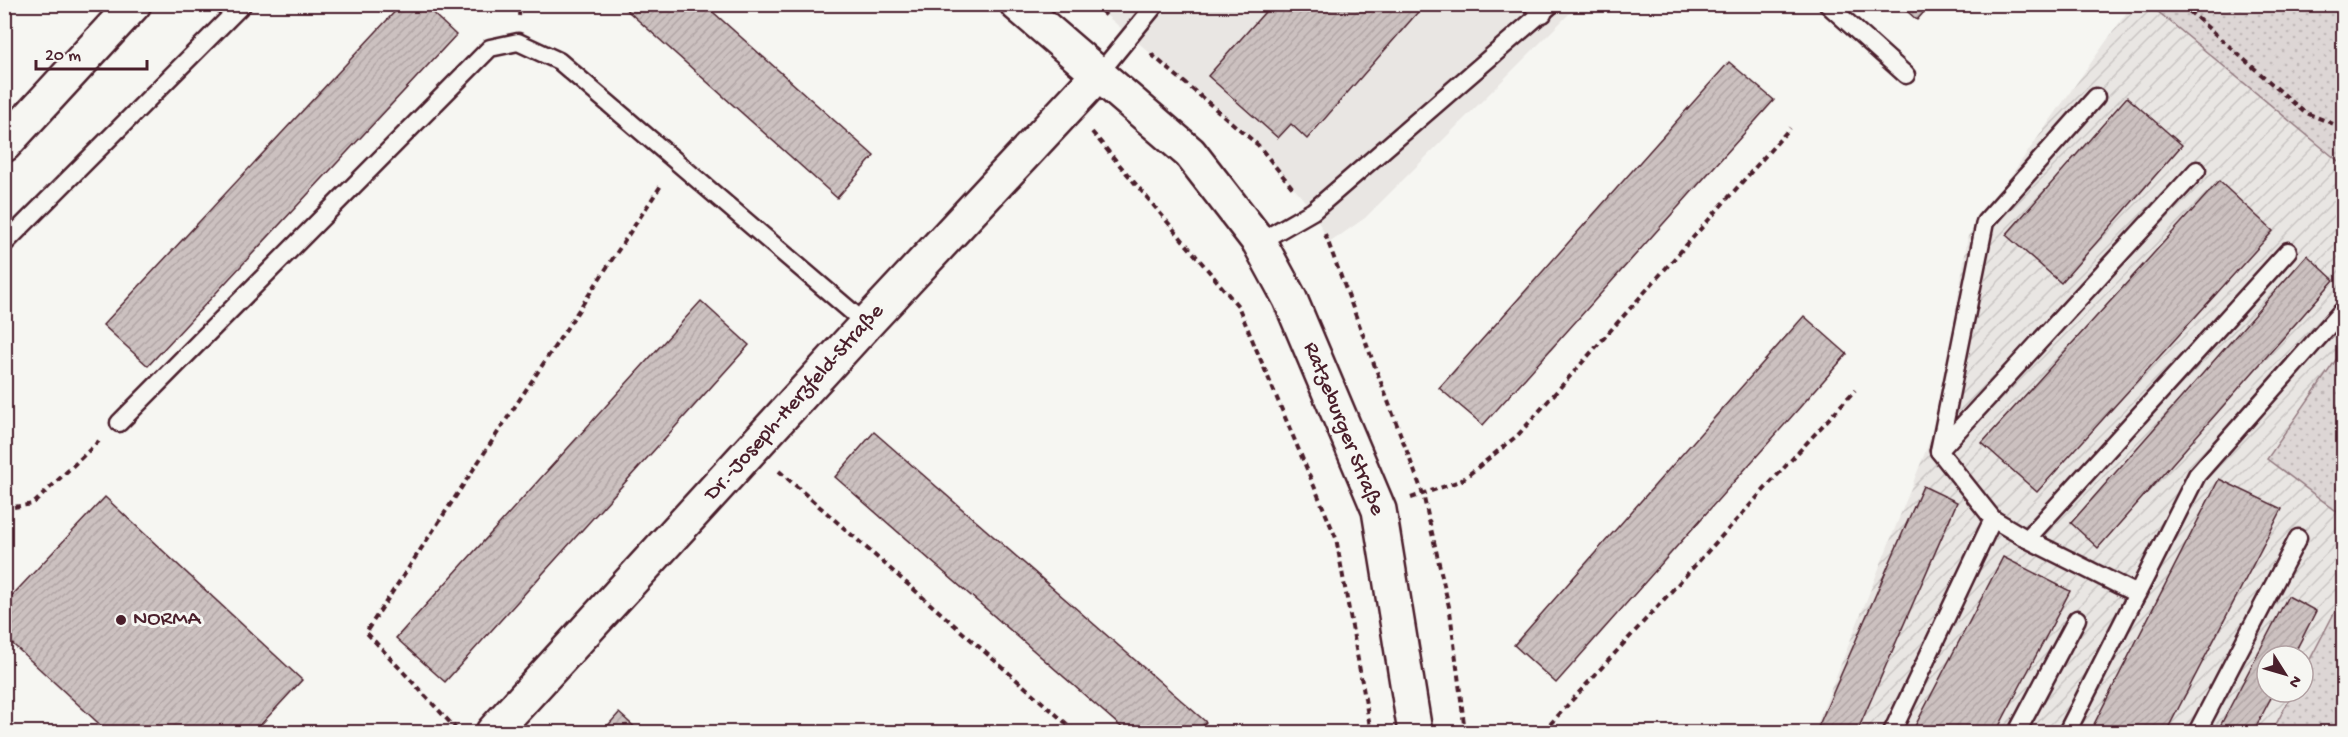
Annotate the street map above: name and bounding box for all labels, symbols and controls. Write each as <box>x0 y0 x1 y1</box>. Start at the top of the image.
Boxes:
scale bar <box>36 33 147 71</box>
text: 20 m <box>45 46 81 67</box>
street label: Dr.-Joseph-Herzfeld-Straße <box>698 299 891 508</box>
street label: Ratzeburger Straße <box>1296 339 1390 520</box>
place label: NORMA <box>133 607 201 633</box>
marker: NORMA <box>114 613 128 627</box>
north arrow <box>2255 644 2315 704</box>
text: N <box>2283 671 2305 691</box>

